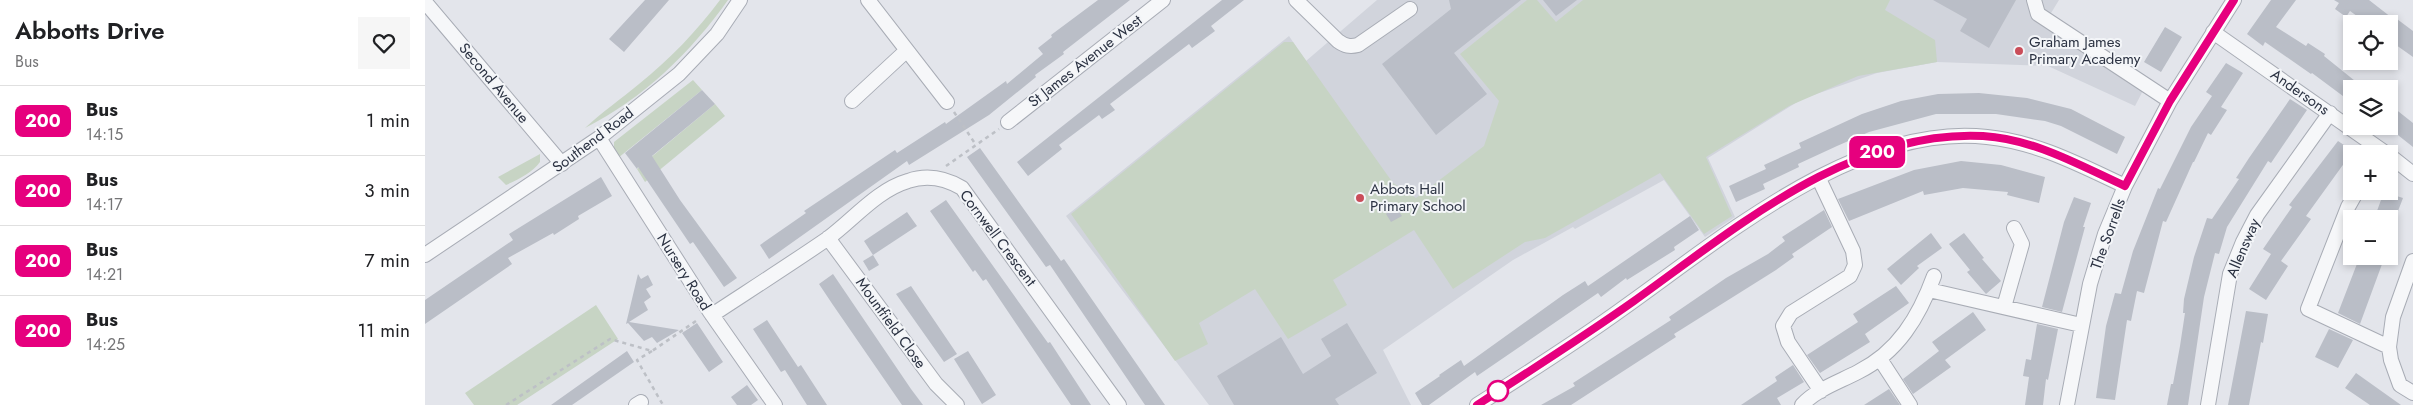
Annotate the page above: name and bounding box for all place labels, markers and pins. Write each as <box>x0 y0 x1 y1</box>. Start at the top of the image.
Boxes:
place label: Graham James Primary Academy <box>2029 31 2141 70</box>
marker: Graham James Primary Academy <box>2013 45 2025 57</box>
place label: Abbots Hall Primary School <box>1370 178 1466 217</box>
marker: Abbots Hall Primary School <box>1354 192 1366 204</box>
unlabelled marker <box>1487 380 1509 402</box>

